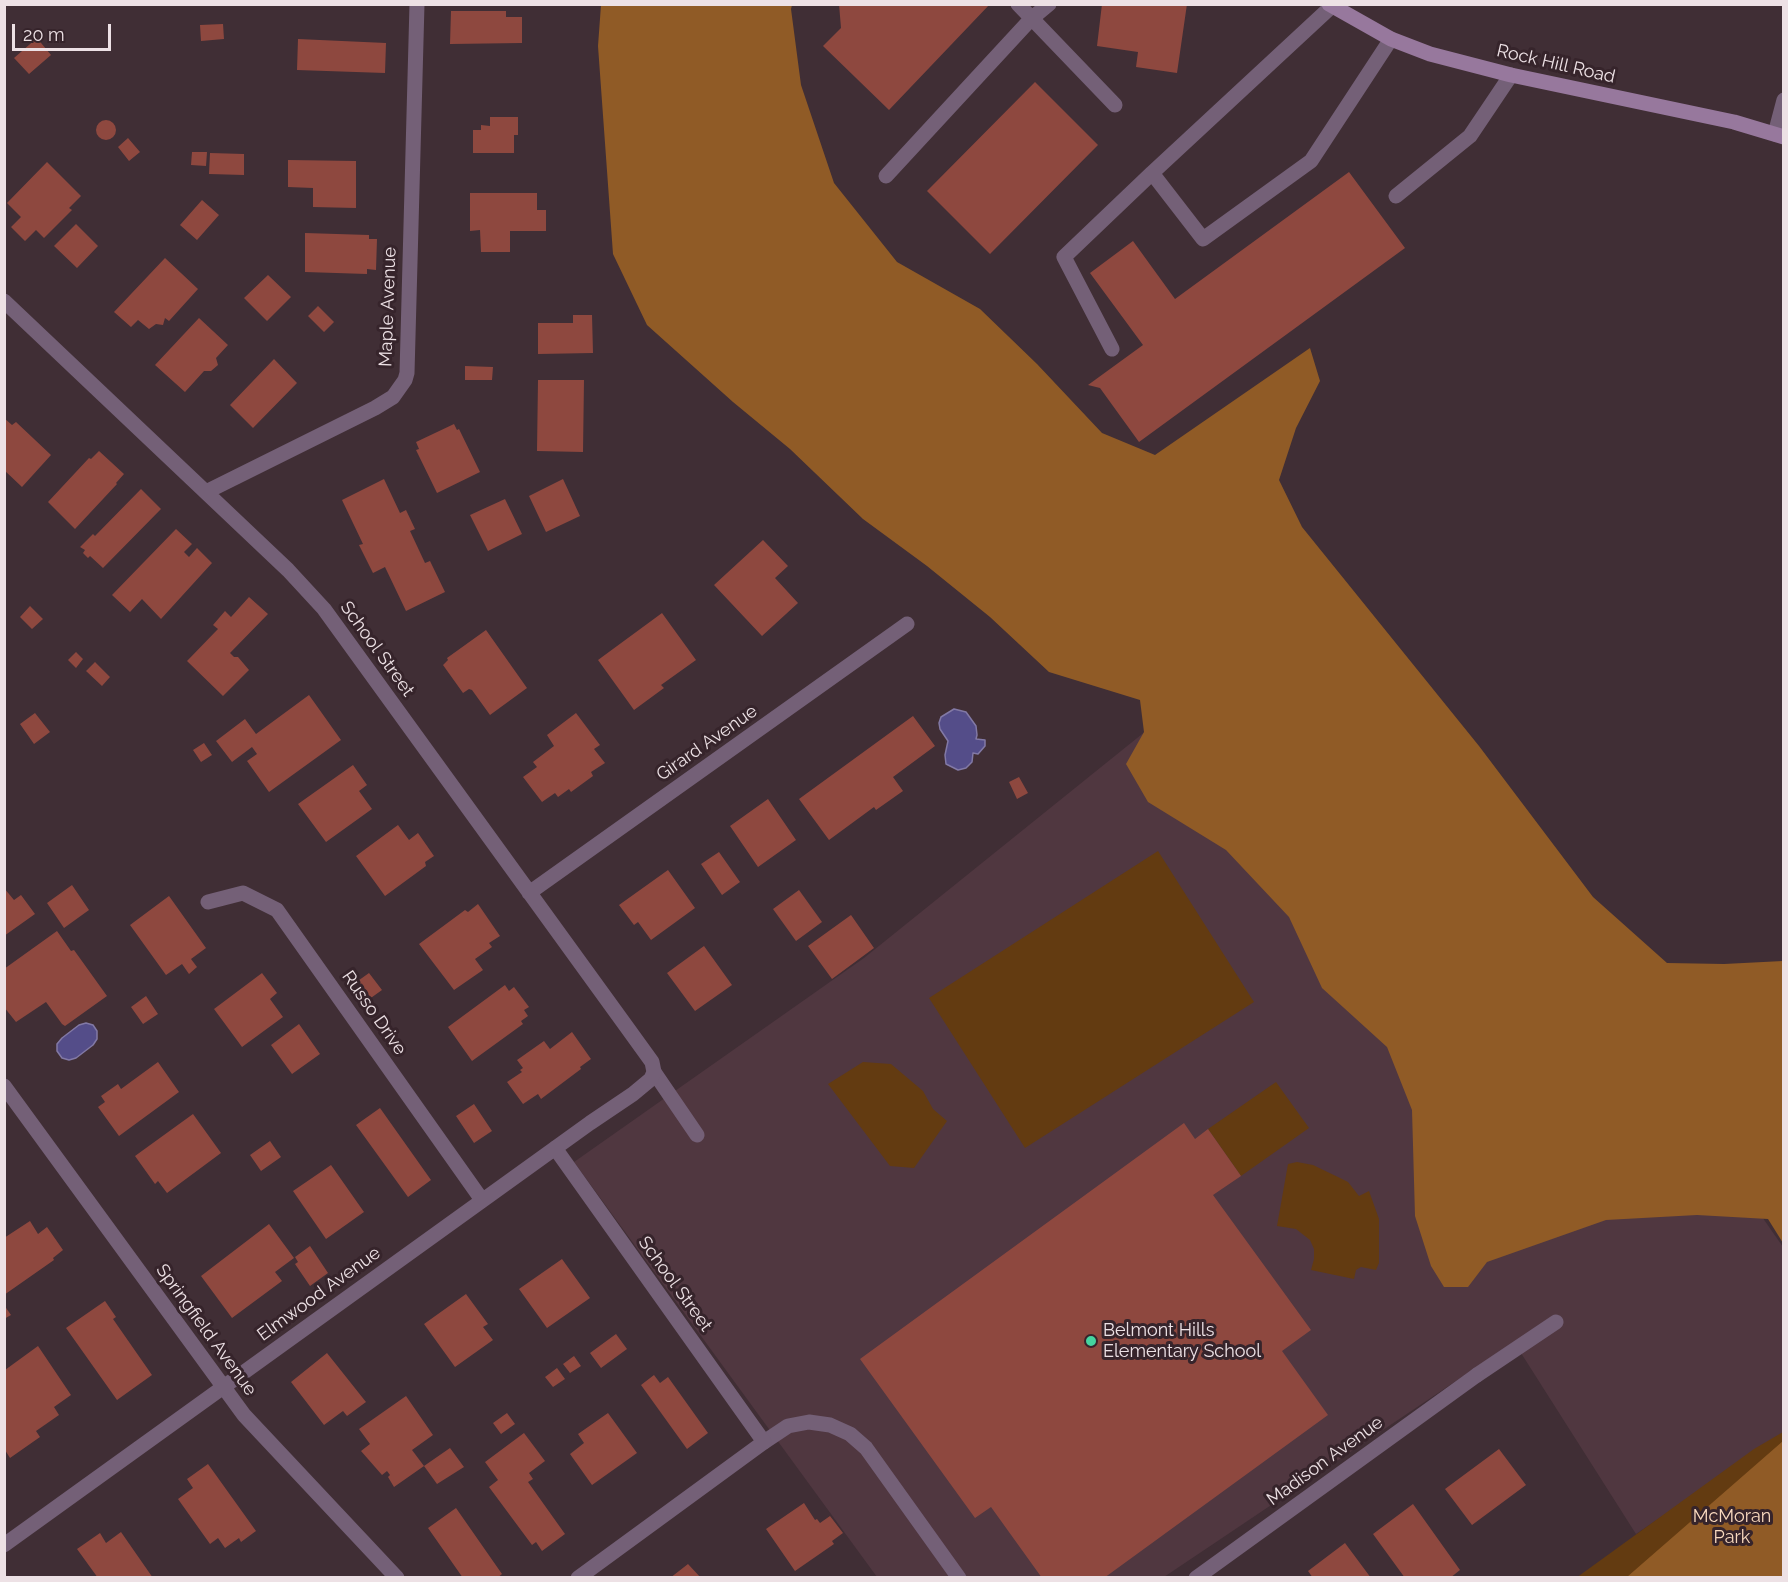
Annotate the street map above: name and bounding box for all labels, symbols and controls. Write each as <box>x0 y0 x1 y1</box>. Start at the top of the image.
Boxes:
scale bar <box>15 12 114 50</box>
text: 20 m <box>23 24 65 45</box>
street label: Rock Hill Road <box>1495 40 1617 88</box>
street label: Maple Avenue <box>375 247 401 367</box>
street label: School Street <box>335 597 419 701</box>
street label: Girard Avenue <box>653 700 761 786</box>
street label: Russo Drive <box>337 967 411 1059</box>
street label: School Street <box>633 1232 717 1336</box>
street label: Elmwood Avenue <box>253 1242 385 1346</box>
street label: Springfield Avenue <box>151 1260 261 1400</box>
place label: Belmont Hills Elementary School <box>1103 1320 1261 1362</box>
marker: Belmont Hills Elementary School <box>1084 1334 1098 1348</box>
street label: Madison Avenue <box>1263 1412 1387 1510</box>
park label: McMoran Park <box>1693 1506 1771 1549</box>

